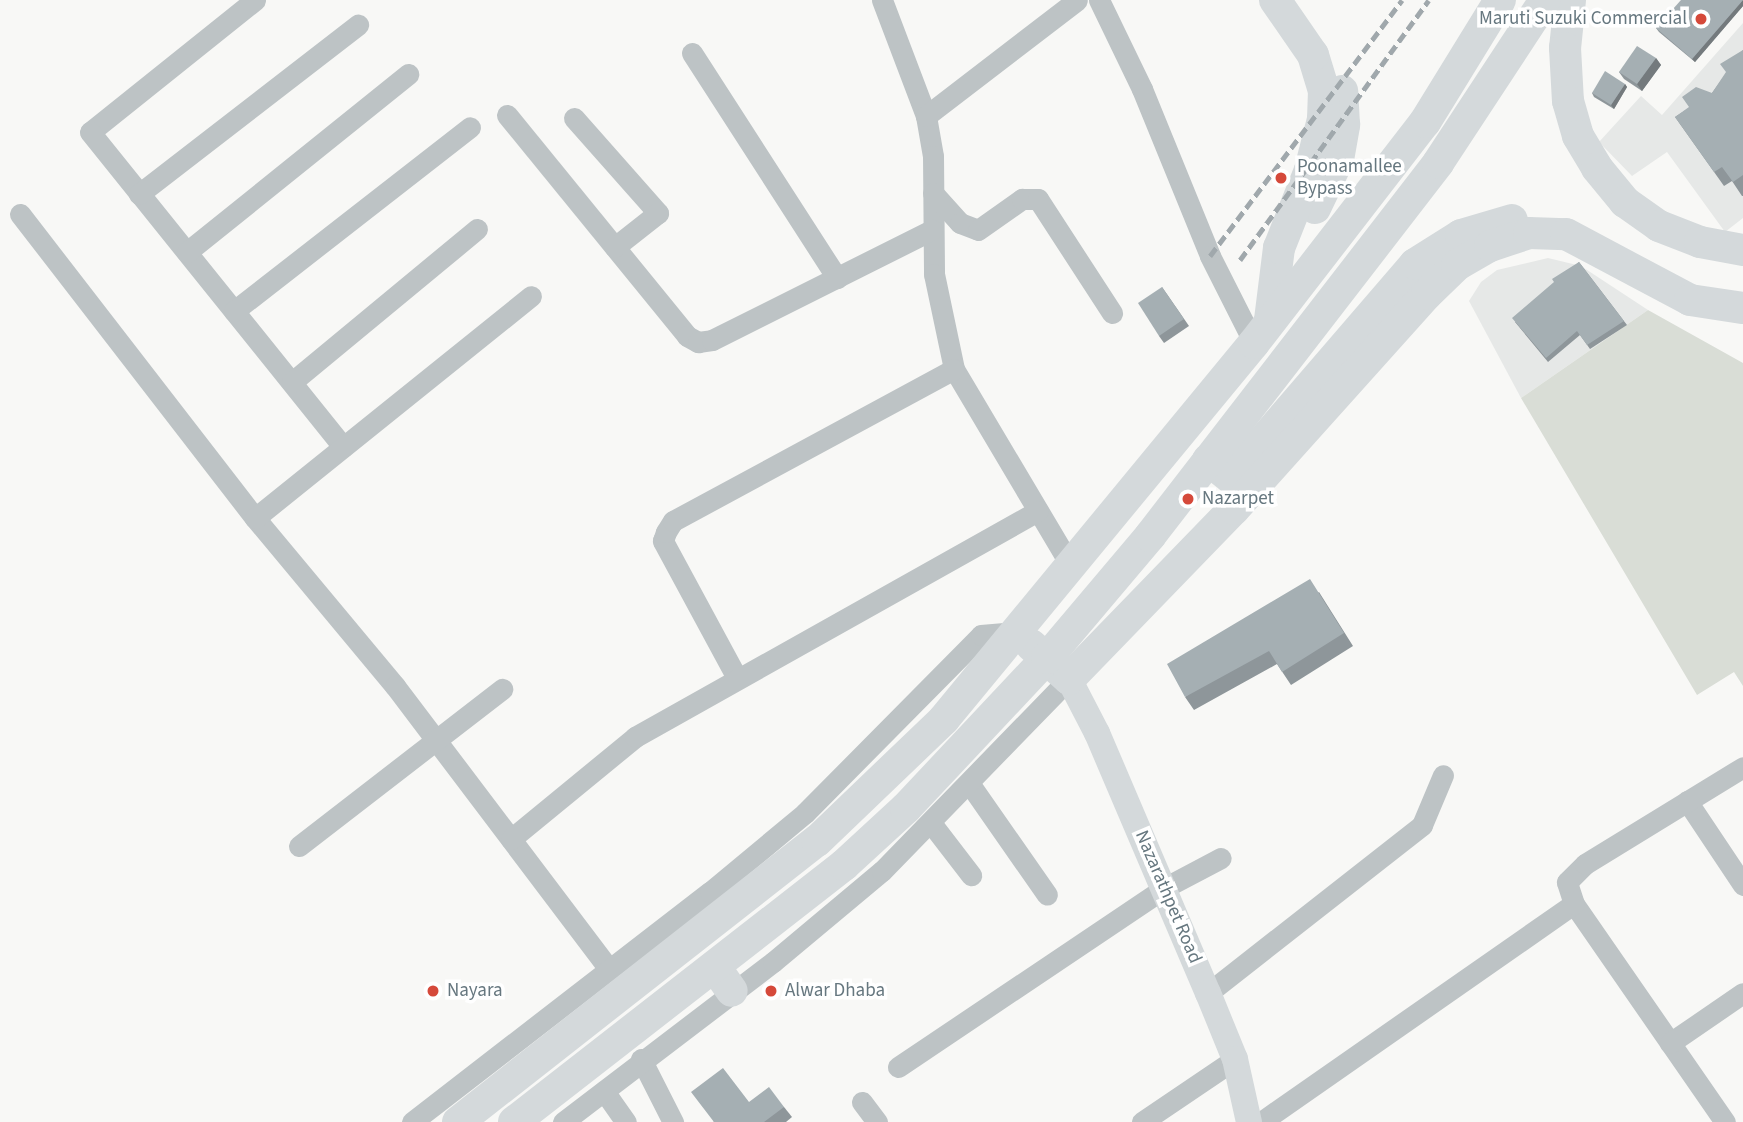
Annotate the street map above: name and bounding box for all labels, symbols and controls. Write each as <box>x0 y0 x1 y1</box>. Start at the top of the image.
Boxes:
place label: Maruti Suzuki Commercial <box>1479 8 1687 30</box>
marker: Maruti Suzuki Commercial <box>1693 11 1709 27</box>
place label: Poonamallee Bypass <box>1297 156 1402 200</box>
marker: Poonamallee Bypass <box>1271 168 1291 188</box>
place label: Nazarpet <box>1202 488 1274 510</box>
marker: Nazarpet <box>1180 491 1196 507</box>
street label: Nazarathpet Road <box>1130 827 1206 967</box>
place label: Nayara <box>447 980 503 1002</box>
place label: Alwar Dhaba <box>785 980 885 1002</box>
marker: Nayara <box>425 983 441 999</box>
marker: Alwar Dhaba <box>763 983 779 999</box>

